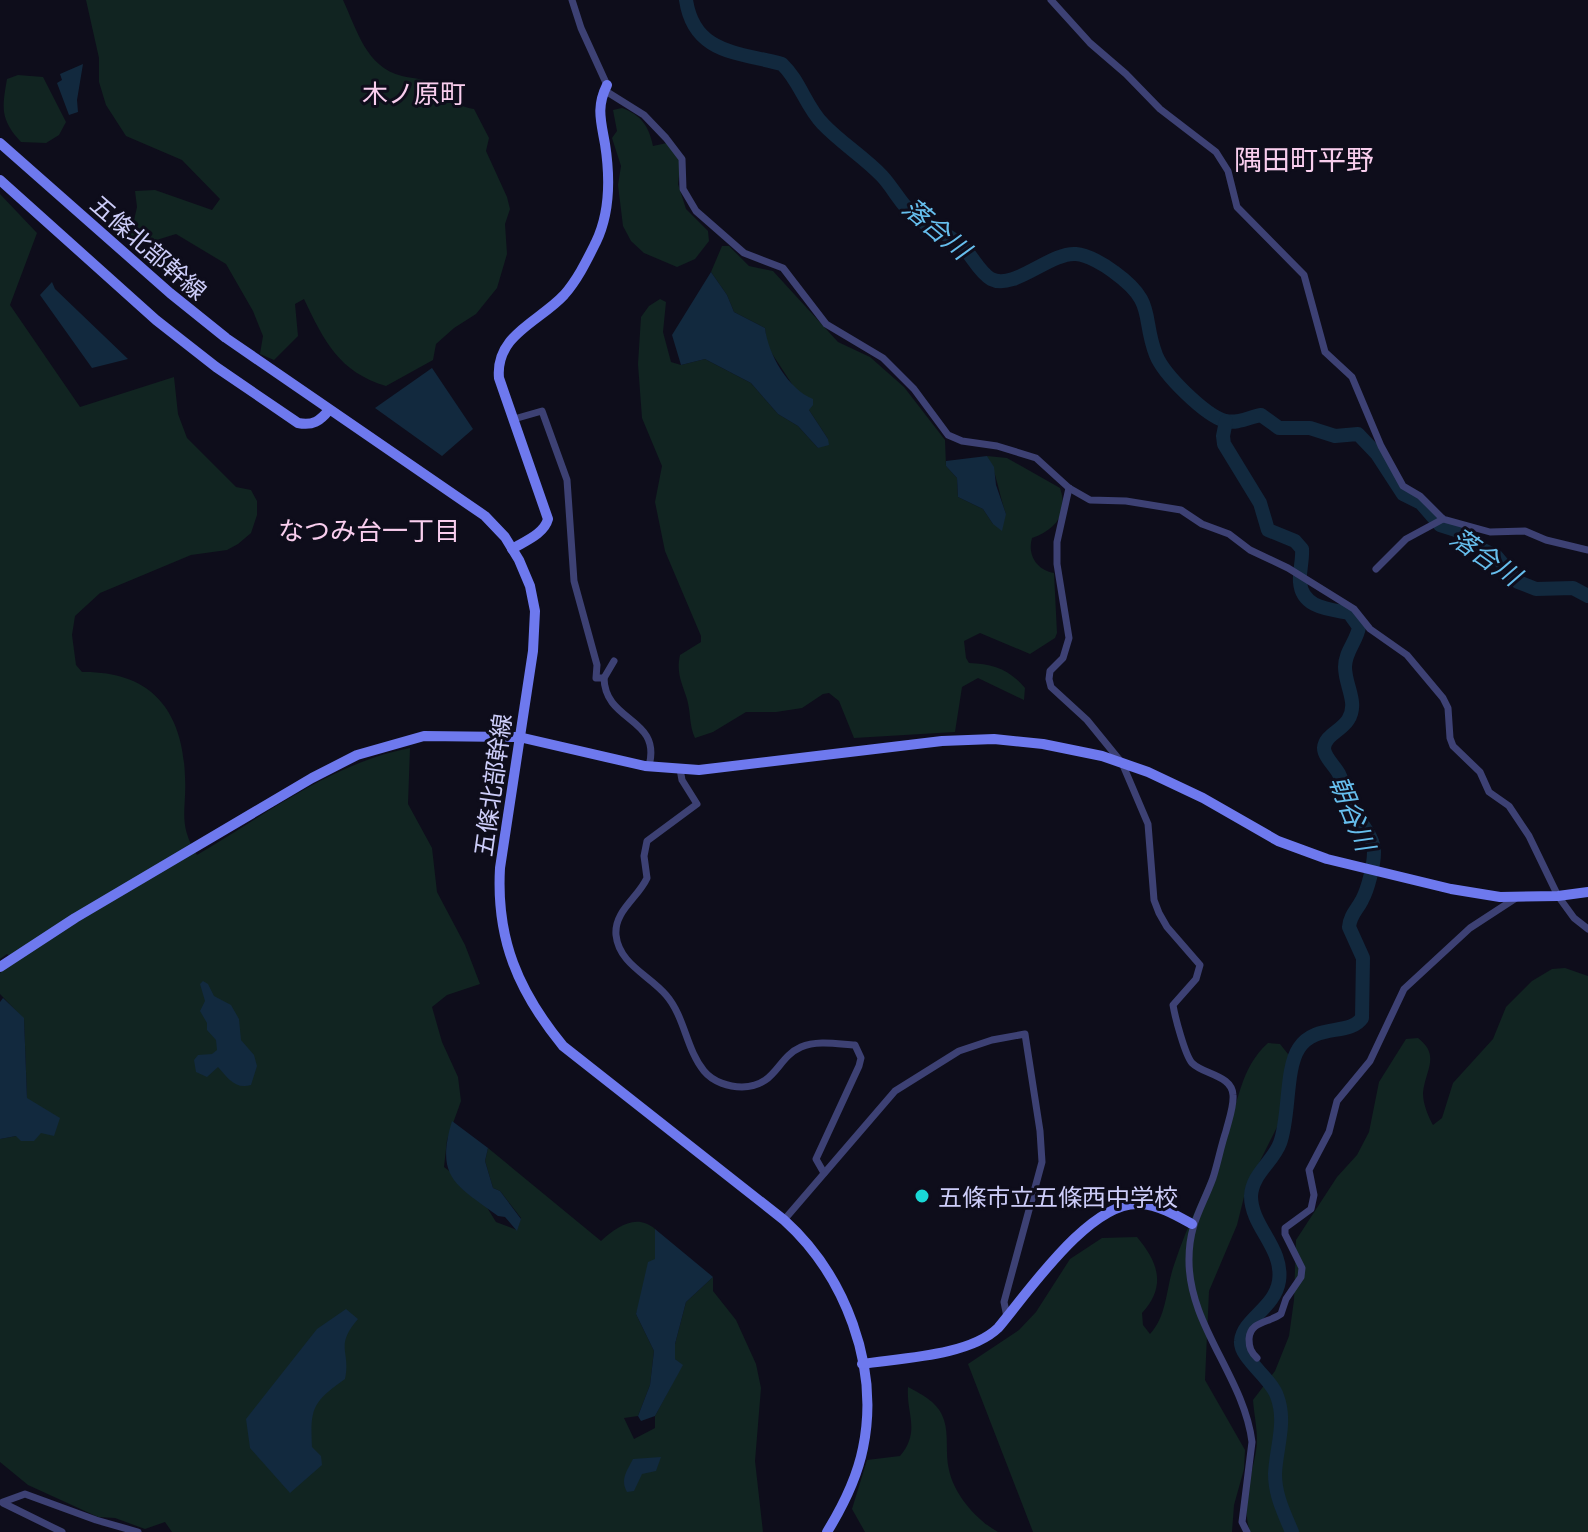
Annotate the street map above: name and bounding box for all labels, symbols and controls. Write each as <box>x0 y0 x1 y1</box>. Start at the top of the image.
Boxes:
district label: 木ノ原町 <box>362 75 466 111</box>
district label: 隅田町平野 <box>1234 140 1374 178</box>
street label: 五條北部幹線 <box>84 187 214 307</box>
water label: 落合川 <box>896 189 981 269</box>
district label: なつみ台一丁目 <box>278 512 460 548</box>
water label: 落合川 <box>1444 519 1531 595</box>
street label: 五條北部幹線 <box>466 711 518 859</box>
water label: 朝谷川 <box>1322 770 1385 859</box>
place label: 五條市立五條西中学校 <box>938 1180 1178 1213</box>
marker: 五條市立五條西中学校 <box>913 1187 931 1205</box>

